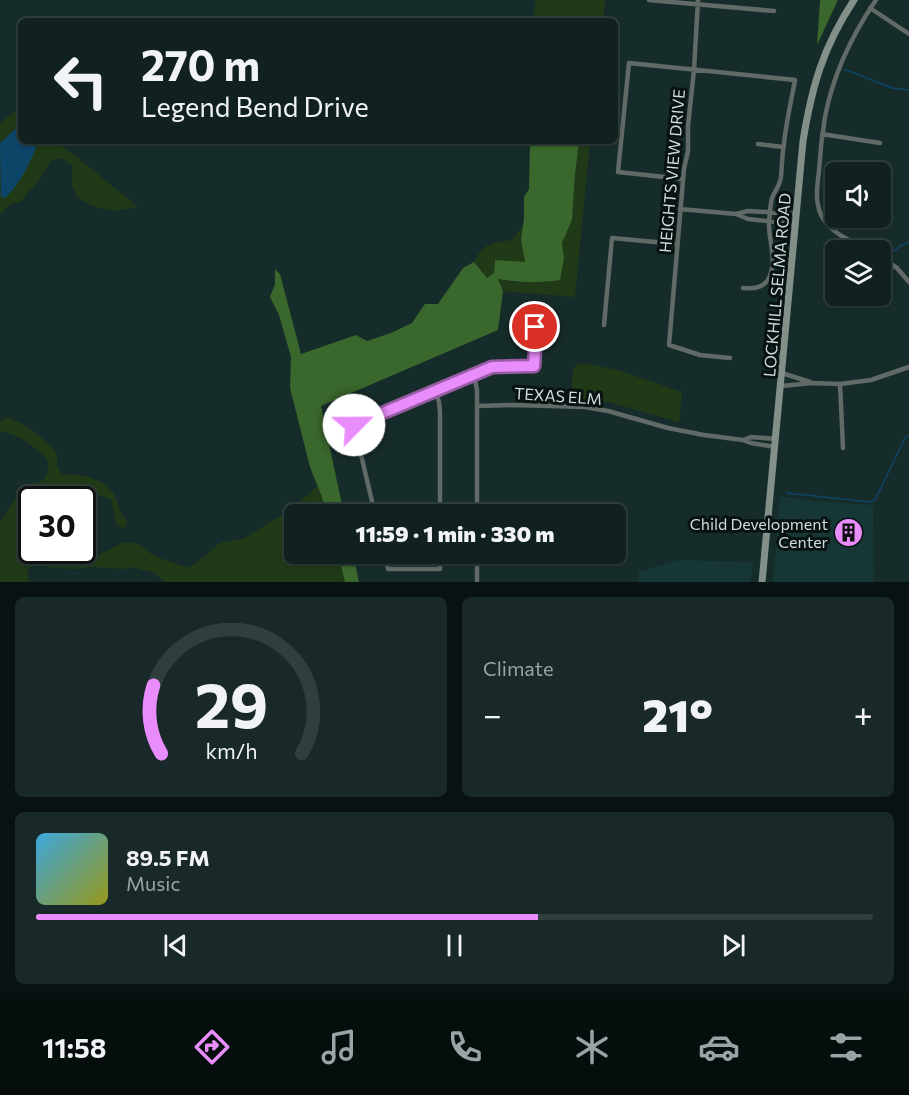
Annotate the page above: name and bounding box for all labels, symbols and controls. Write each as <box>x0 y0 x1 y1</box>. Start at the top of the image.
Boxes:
text: 270 m <box>141 38 260 90</box>
icon: left <box>42 42 120 120</box>
street label: HEIGHTS VIEW DRIVE <box>655 88 688 254</box>
text: Legend Bend Drive <box>141 90 369 123</box>
map controls <box>825 162 891 306</box>
button: sound <box>825 162 891 228</box>
street label: LOCKHILL SELMA ROAD <box>759 192 794 378</box>
button: layers <box>825 240 891 306</box>
pin <box>509 301 560 352</box>
icon: arrive <box>518 310 551 343</box>
street label: TEXAS ELM <box>513 383 603 408</box>
position arrow <box>322 393 386 457</box>
speed limit sign: 30 <box>18 486 96 564</box>
place label: Child Development Center <box>690 514 829 551</box>
building icon: Child Development Center <box>833 517 865 549</box>
text: 11:59 · 1 min · 330 m <box>355 520 555 547</box>
text: Climate <box>483 656 553 680</box>
text: 29 <box>194 665 268 741</box>
text: 21° <box>642 686 713 741</box>
text: − <box>483 693 502 734</box>
text: + <box>854 693 873 734</box>
text: km/h <box>205 737 257 763</box>
text: 89.5 FM <box>126 844 210 871</box>
text: Music <box>126 871 180 895</box>
icon: previous <box>159 929 192 962</box>
icon: pause <box>438 929 471 962</box>
icon: next <box>717 929 750 962</box>
icon: directions <box>191 1026 233 1068</box>
icon: music <box>318 1026 360 1068</box>
icon: phone <box>444 1026 486 1068</box>
icon: climate <box>571 1026 613 1068</box>
icon: car <box>698 1026 740 1068</box>
icon: filters <box>825 1026 867 1068</box>
text: 11:58 <box>42 1031 106 1064</box>

